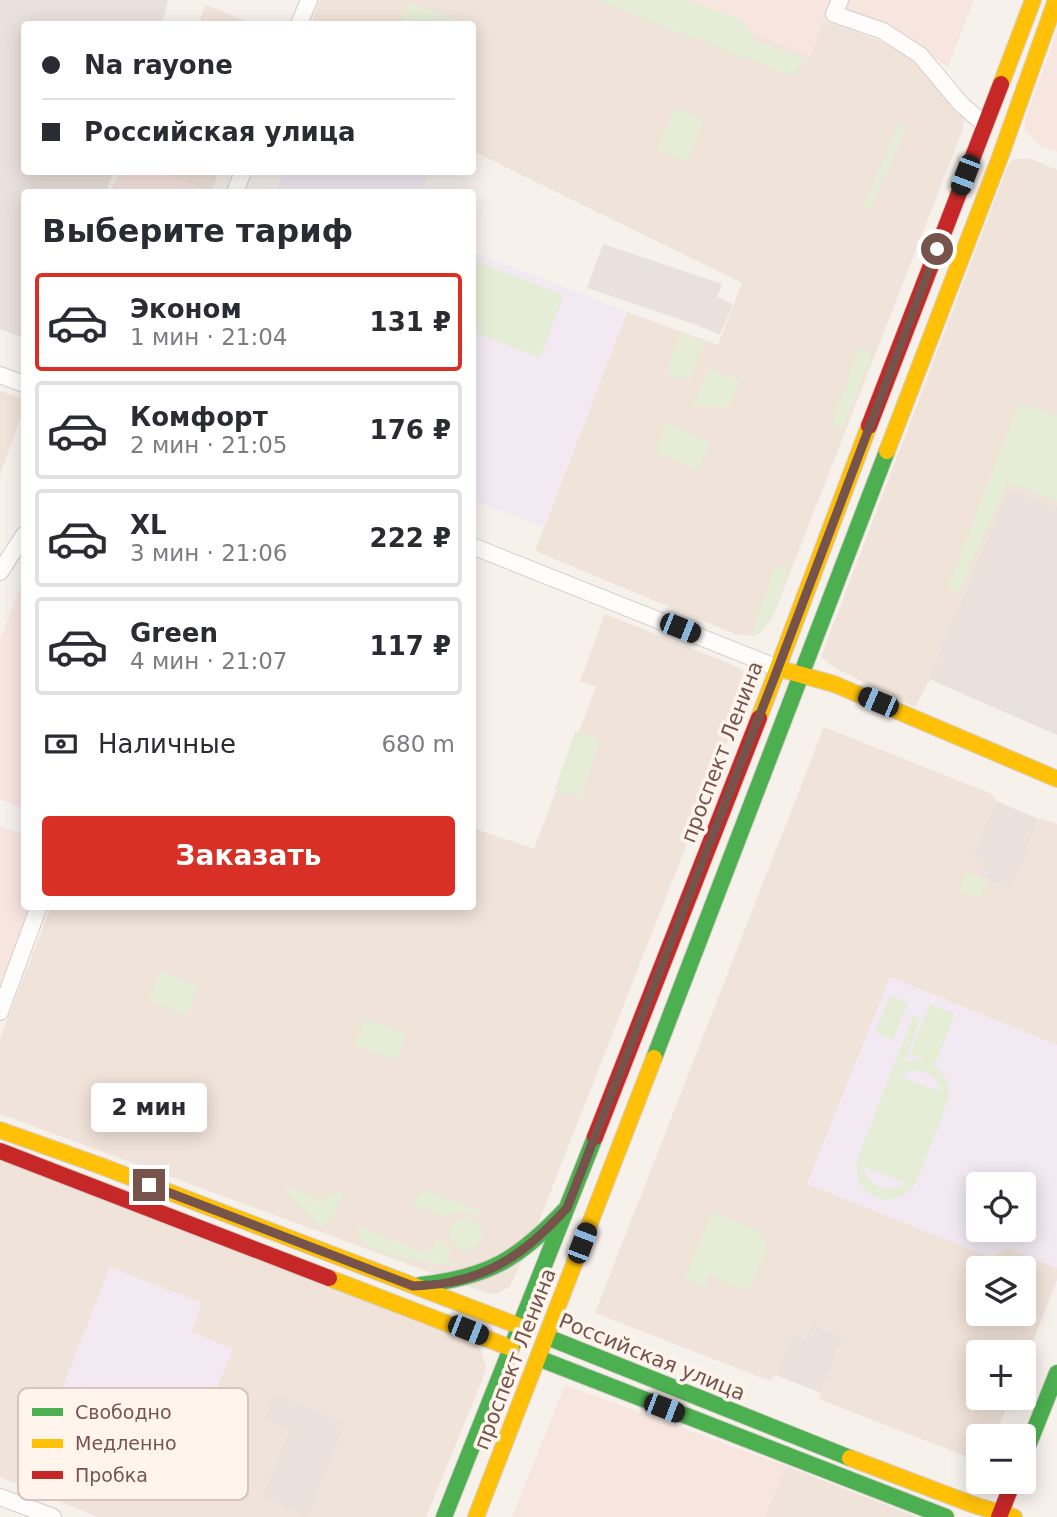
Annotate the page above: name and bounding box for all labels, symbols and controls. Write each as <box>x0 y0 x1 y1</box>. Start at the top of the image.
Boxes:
text: Na rayone <box>84 50 233 80</box>
text: Российская улица <box>84 117 356 147</box>
car <box>948 152 983 198</box>
text: Выберите тариф <box>42 212 353 250</box>
route start <box>921 233 953 265</box>
icon: car <box>46 291 109 354</box>
text: Эконом <box>130 294 242 324</box>
text: 131 ₽ <box>370 307 451 337</box>
text: 1 мин · 21:04 <box>130 324 288 350</box>
icon: car <box>46 399 109 462</box>
text: Комфорт <box>130 402 268 432</box>
text: 176 ₽ <box>370 415 451 445</box>
text: 2 мин · 21:05 <box>130 432 288 458</box>
icon: car <box>46 507 109 570</box>
text: XL <box>130 510 167 540</box>
text: 222 ₽ <box>370 523 451 553</box>
text: 3 мин · 21:06 <box>130 540 288 566</box>
car <box>657 610 704 646</box>
icon: car <box>46 615 109 678</box>
text: Green <box>130 618 218 648</box>
text: 117 ₽ <box>370 631 451 661</box>
text: 4 мин · 21:07 <box>130 648 288 674</box>
street label: проспект Ленина <box>676 658 768 846</box>
car <box>855 684 902 720</box>
icon: cash <box>42 725 80 763</box>
text: Наличные <box>98 729 236 759</box>
text: 680 m <box>381 731 455 757</box>
button: Заказать <box>42 816 455 896</box>
callout: 2 мин <box>91 1084 207 1132</box>
text: 2 мин <box>112 1094 186 1120</box>
route end <box>133 1169 165 1201</box>
map controls <box>966 1172 1036 1494</box>
button: locate <box>966 1172 1036 1242</box>
car <box>565 1220 600 1266</box>
button: layers <box>966 1256 1036 1326</box>
street label: проспект Ленина <box>469 1265 561 1453</box>
street label: Российская улица <box>555 1309 749 1405</box>
car <box>445 1312 492 1348</box>
button: + <box>966 1340 1036 1410</box>
legend <box>18 1388 248 1500</box>
car <box>641 1391 688 1425</box>
text: Свободно <box>75 1401 172 1423</box>
button: − <box>966 1424 1036 1494</box>
text: Медленно <box>75 1432 177 1454</box>
text: Пробка <box>75 1464 148 1486</box>

